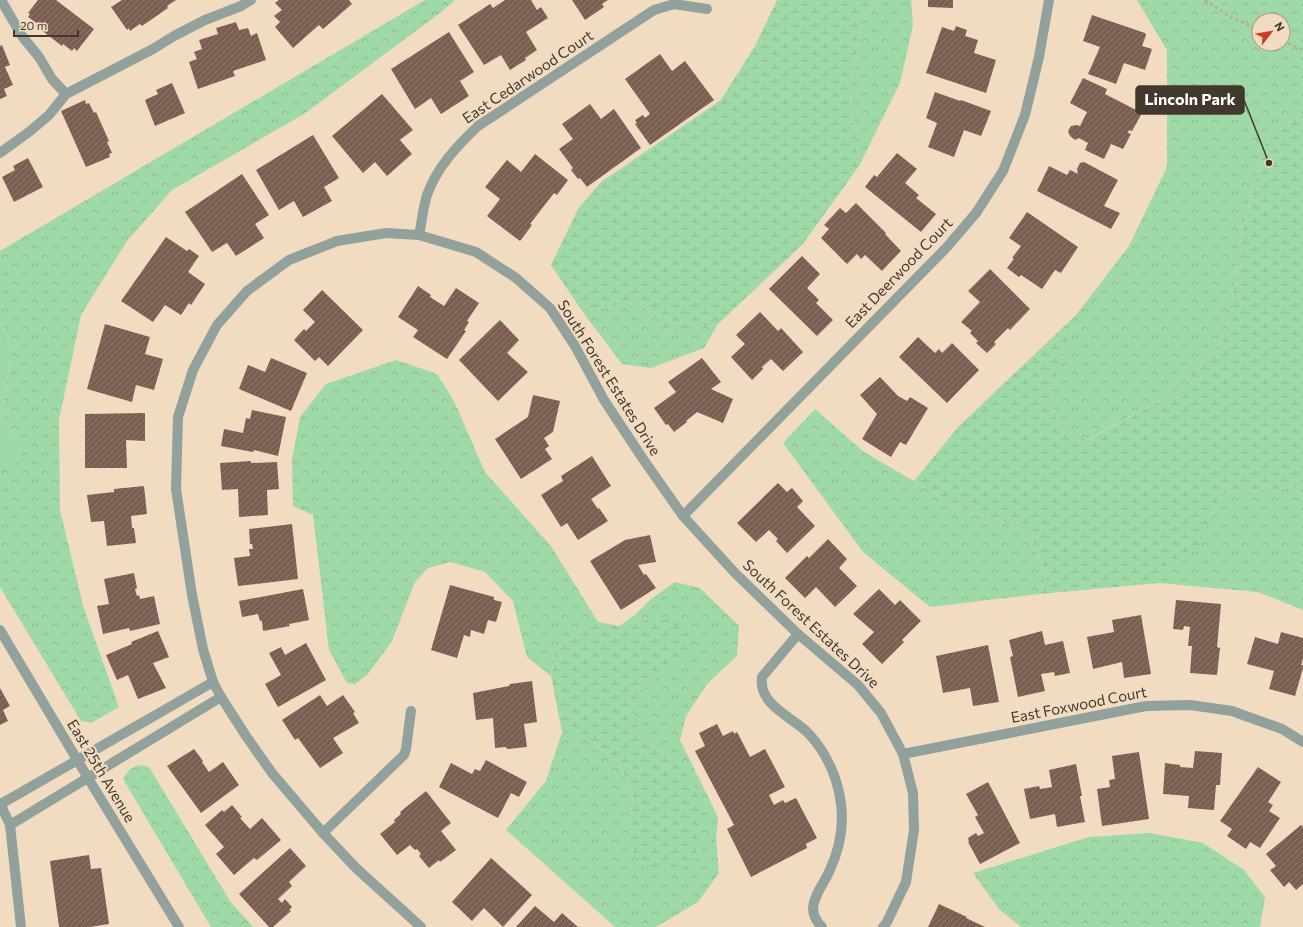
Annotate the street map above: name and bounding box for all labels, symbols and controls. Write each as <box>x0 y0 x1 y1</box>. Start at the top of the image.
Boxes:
scale bar <box>14 12 78 38</box>
north arrow <box>1251 12 1291 52</box>
text: 20 m <box>20 18 47 32</box>
text: N <box>1272 20 1288 33</box>
street label: East Cedarwood Court <box>458 26 596 127</box>
callout: Lincoln Park <box>1136 86 1244 114</box>
text: Lincoln Park <box>1144 89 1237 108</box>
street label: East Deerwood Court <box>841 213 956 331</box>
street label: South Forest Estates Drive <box>555 296 665 459</box>
street label: South Forest Estates Drive <box>740 555 884 691</box>
street label: East Foxwood Court <box>1009 682 1148 726</box>
street label: East 25th Avenue <box>64 716 140 825</box>

